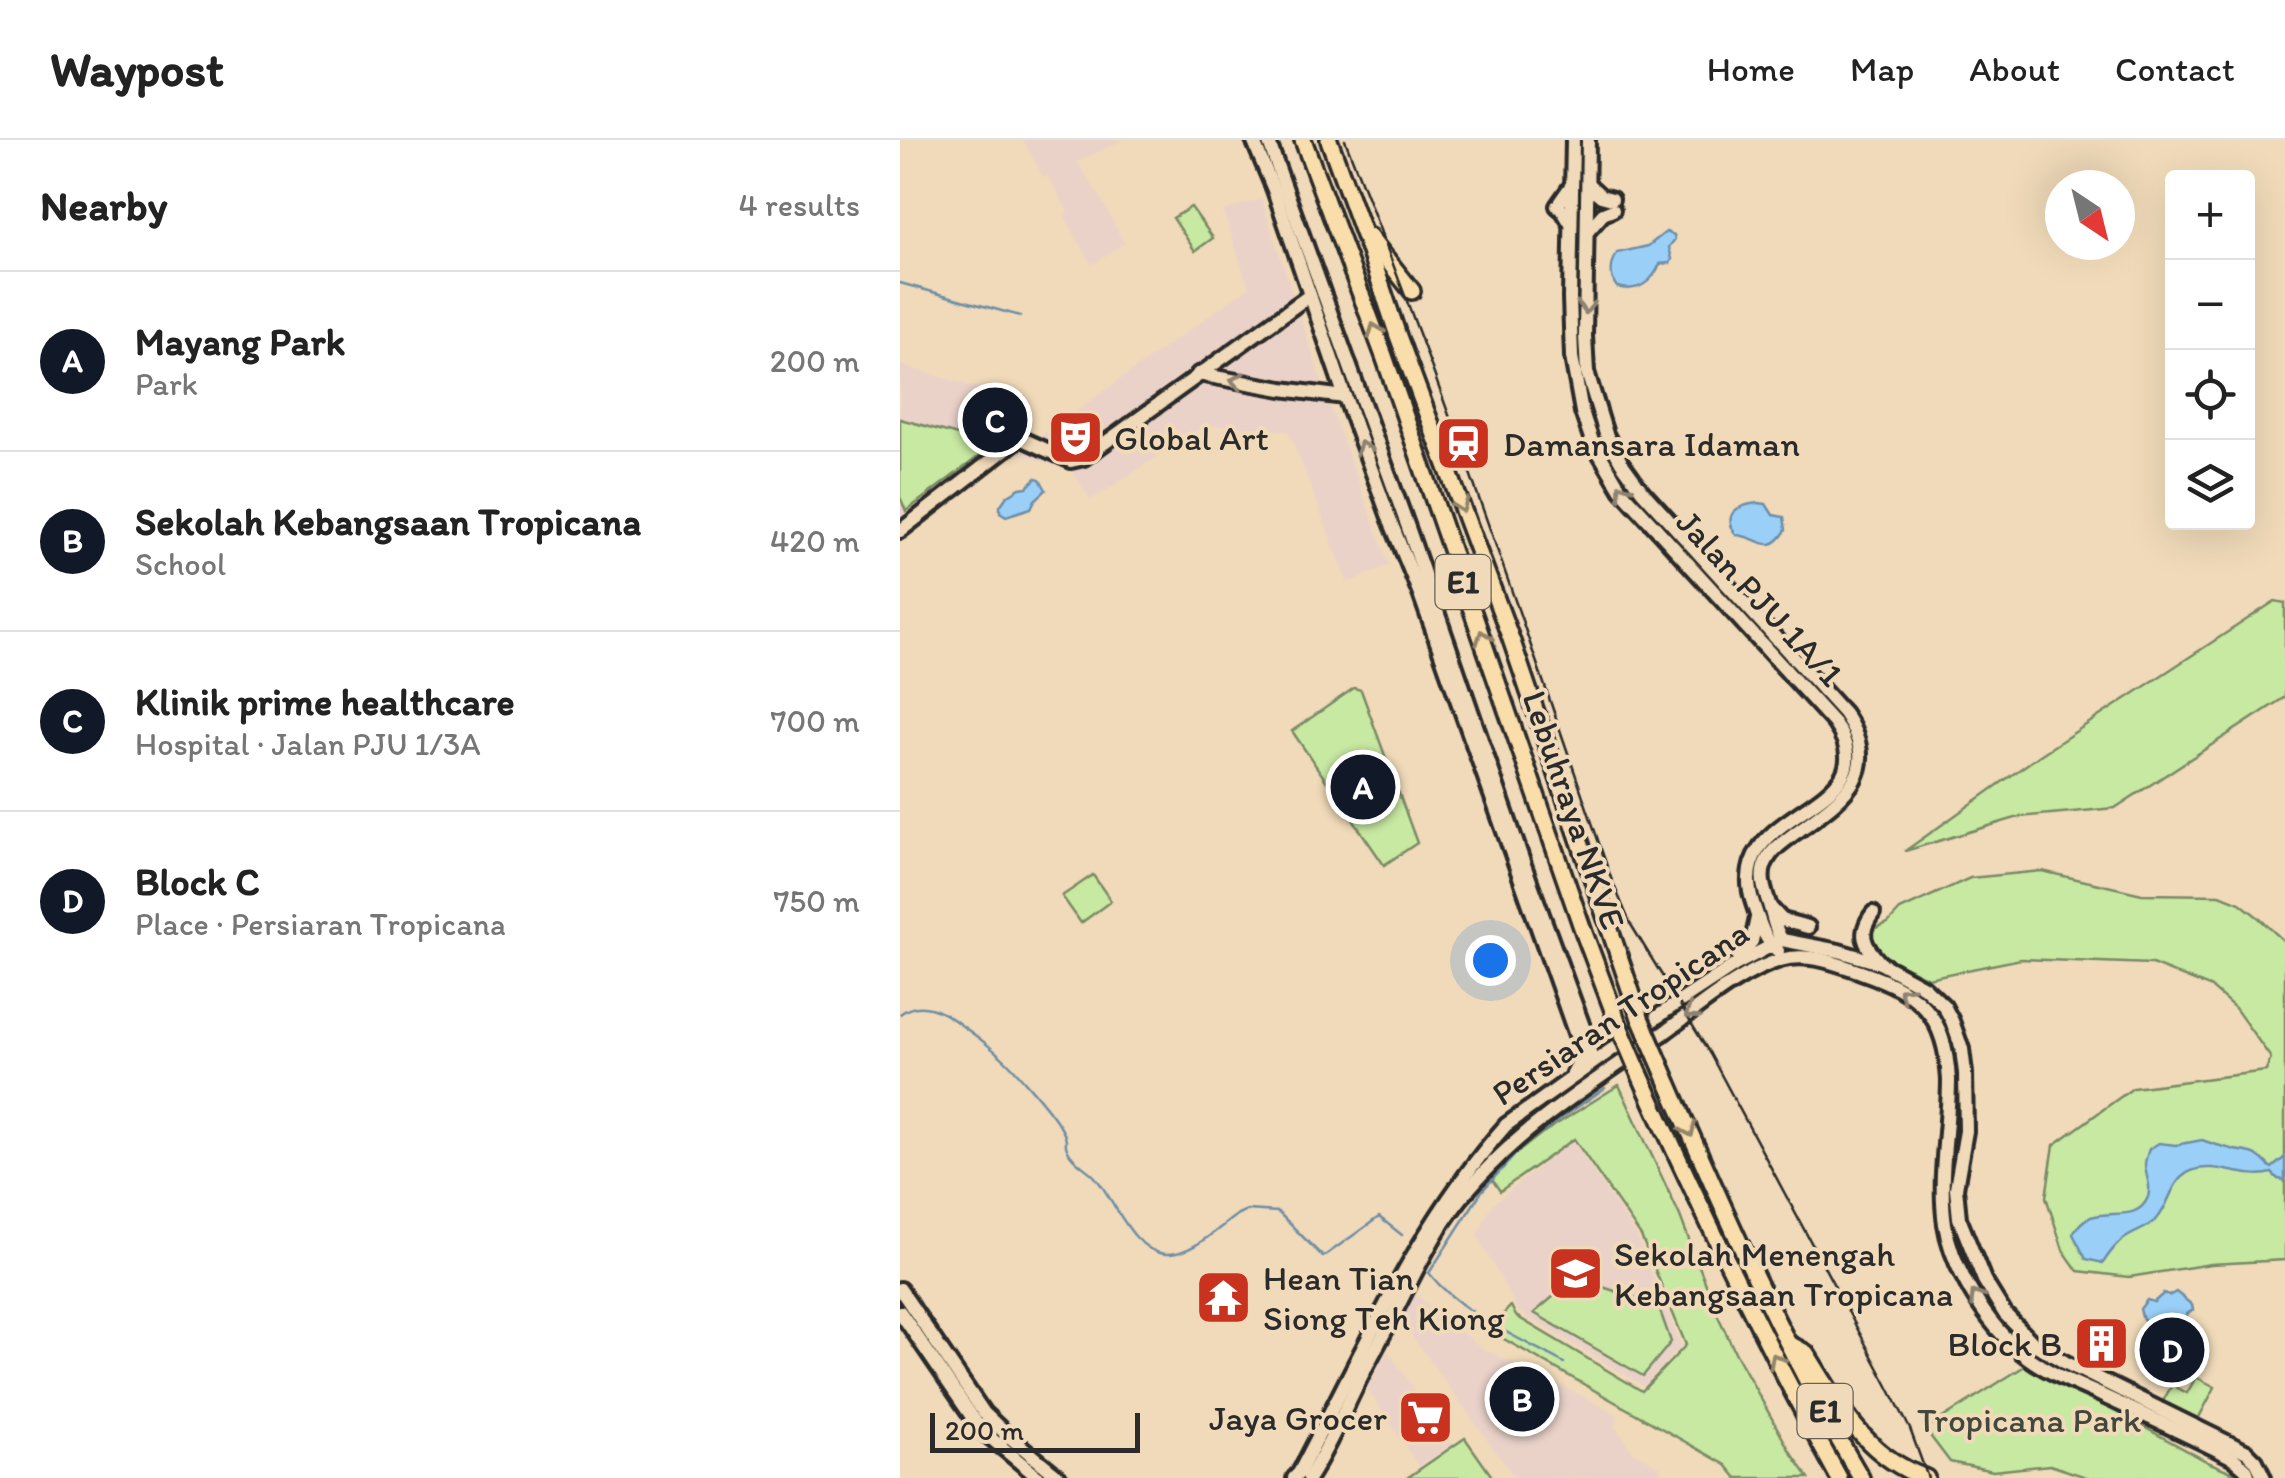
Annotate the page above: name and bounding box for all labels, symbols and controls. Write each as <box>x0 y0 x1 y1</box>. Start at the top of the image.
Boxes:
text: Waypost <box>50 40 224 98</box>
text: Home <box>1707 48 1795 90</box>
text: Map <box>1850 48 1914 90</box>
text: About <box>1969 48 2060 90</box>
text: Contact <box>2115 48 2235 90</box>
north arrow <box>2045 170 2135 260</box>
map controls <box>2165 170 2255 530</box>
button: + <box>2165 170 2255 260</box>
text: Nearby <box>40 180 167 231</box>
text: 4 results <box>739 186 860 224</box>
button: − <box>2165 260 2255 350</box>
one-way arrow <box>1575 300 1597 315</box>
text: Mayang Park <box>135 319 345 365</box>
one-way arrow <box>1366 322 1386 340</box>
text: A <box>62 342 83 380</box>
text: 200 m <box>770 342 860 380</box>
button: locate <box>2165 350 2255 440</box>
text: Park <box>135 365 198 403</box>
one-way arrow <box>1229 371 1245 392</box>
pin: C <box>962 382 1028 458</box>
theatre icon: Global Art <box>1045 408 1105 468</box>
station icon: Damansara Idaman <box>1434 414 1494 474</box>
place label: Global Art <box>1114 417 1269 459</box>
place label: Damansara Idaman <box>1503 423 1800 465</box>
one-way arrow <box>1354 440 1375 457</box>
button: layers <box>2165 440 2255 530</box>
one-way arrow <box>1618 484 1635 502</box>
one-way arrow <box>1450 496 1470 514</box>
text: Sekolah Kebangsaan Tropicana <box>135 499 641 545</box>
street label: Jalan PJU 1A/1 <box>1668 501 1852 695</box>
text: B <box>62 522 83 560</box>
text: 420 m <box>770 522 860 560</box>
text: School <box>135 545 226 583</box>
road number: E1 <box>1436 555 1490 609</box>
one-way arrow <box>1474 629 1494 646</box>
text: Klinik prime healthcare <box>135 679 515 725</box>
street label: Lebuhraya NKVE <box>1514 685 1634 935</box>
text: C <box>62 702 83 740</box>
text: 700 m <box>771 702 860 740</box>
text: Hospital · Jalan PJU 1/3A <box>135 725 481 763</box>
pin: A <box>1330 750 1396 824</box>
text: Block C <box>135 859 260 905</box>
text: D <box>62 882 83 920</box>
text: 750 m <box>774 882 860 920</box>
text: Place · Persiaran Tropicana <box>135 905 506 943</box>
street label: Persiaran Tropicana <box>1484 912 1756 1114</box>
your location <box>1465 935 1516 986</box>
one-way arrow <box>1897 987 1915 1006</box>
one-way arrow <box>1684 1001 1702 1018</box>
one-way arrow <box>1676 1120 1696 1138</box>
place label: Sekolah Menengah Kebangsaan Tropicana <box>1614 1233 1953 1315</box>
school or university icon: Sekolah Menengah Kebangsaan Tropicana <box>1545 1244 1605 1304</box>
place label: Hean Tian Siong Teh Kiong <box>1263 1257 1505 1339</box>
temple icon: Hean Tian Siong Teh Kiong <box>1194 1268 1254 1328</box>
one-way arrow <box>1969 1290 1988 1308</box>
pin: D <box>2140 1312 2204 1388</box>
building icon: Block B <box>2071 1314 2131 1374</box>
place label: Block B <box>1948 1323 2062 1365</box>
one-way arrow <box>1768 1353 1788 1371</box>
pin: B <box>1490 1362 1554 1436</box>
road number: E1 <box>1798 1384 1852 1438</box>
supermarket icon: Jaya Grocer <box>1396 1388 1456 1448</box>
place label: Jaya Grocer <box>1209 1397 1387 1439</box>
park label: Tropicana Park <box>1917 1399 2141 1441</box>
scale bar <box>930 1408 1140 1452</box>
text: 200 m <box>945 1413 1024 1447</box>

